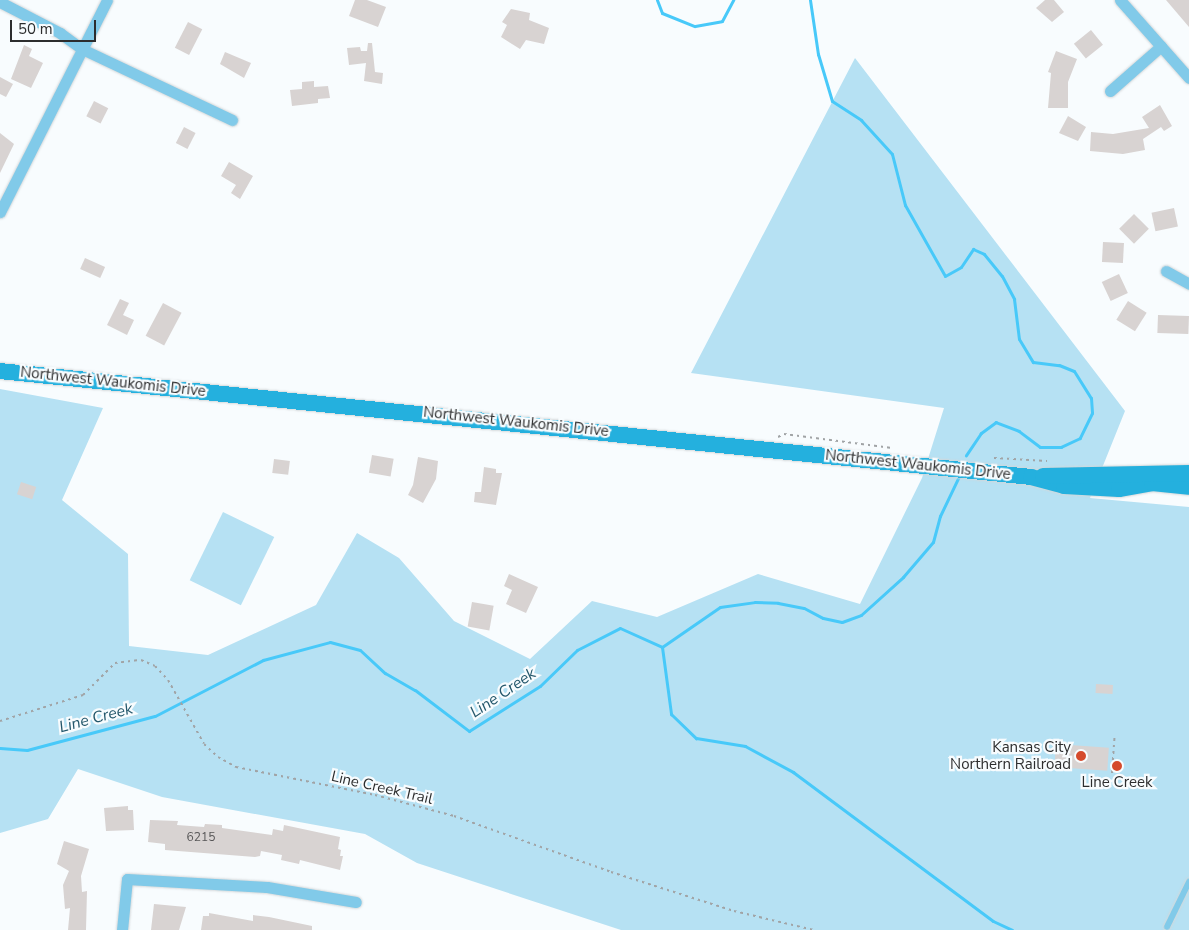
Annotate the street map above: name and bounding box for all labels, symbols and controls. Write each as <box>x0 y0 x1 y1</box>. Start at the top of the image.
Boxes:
scale bar <box>12 10 99 42</box>
text: 50 m <box>18 19 53 39</box>
street label: Northwest Waukomis Drive <box>19 363 207 401</box>
street label: Northwest Waukomis Drive <box>422 403 610 441</box>
street label: Northwest Waukomis Drive <box>824 446 1012 484</box>
water label: Line Creek <box>466 664 540 722</box>
water label: Line Creek <box>57 699 135 737</box>
place label: Kansas City Northern Railroad <box>950 738 1071 773</box>
marker: Kansas City Northern Railroad <box>1075 750 1087 762</box>
marker: Line Creek <box>1111 760 1123 772</box>
street label: Line Creek Trail <box>329 768 435 808</box>
place label: Line Creek <box>1082 774 1152 792</box>
house number: 6215 <box>187 831 215 845</box>

